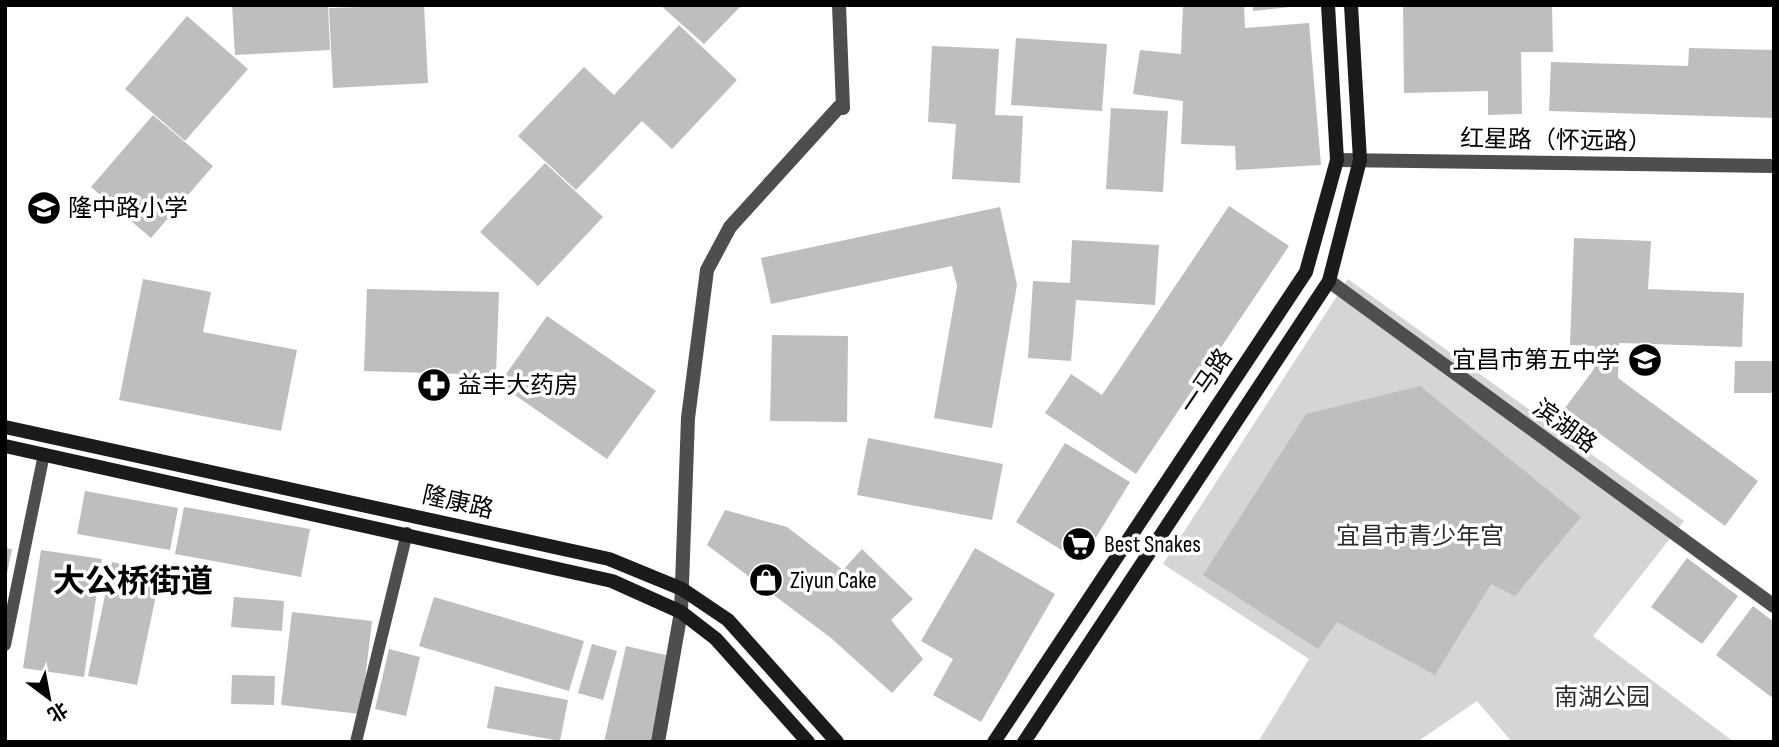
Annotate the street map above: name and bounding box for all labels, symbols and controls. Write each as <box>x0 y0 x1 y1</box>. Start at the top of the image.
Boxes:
street label: 红星路（怀远路） <box>1460 124 1652 157</box>
school or university icon: 隆中路小学 <box>25 189 63 227</box>
place label: 隆中路小学 <box>68 194 188 223</box>
school or university icon: 宜昌市第五中学 <box>1626 341 1664 379</box>
street label: 一马路 <box>1174 343 1239 419</box>
place label: 宜昌市第五中学 <box>1452 346 1620 375</box>
pharmacy icon: 益丰大药房 <box>415 366 453 404</box>
place label: 益丰大药房 <box>458 371 578 400</box>
street label: 滨湖路 <box>1527 394 1602 459</box>
street label: 隆康路 <box>420 480 496 525</box>
park label: 宜昌市青少年宫 <box>1336 522 1504 551</box>
supermarket icon: Best Snakes <box>1060 525 1098 563</box>
place label: Best Snakes <box>1104 530 1201 559</box>
shop icon: Ziyun Cake <box>747 561 785 599</box>
district label: 大公桥街道 <box>53 563 213 602</box>
place label: Ziyun Cake <box>790 566 877 595</box>
north arrow <box>14 663 84 733</box>
park label: 南湖公园 <box>1554 683 1650 712</box>
text: 北 <box>43 696 71 726</box>

